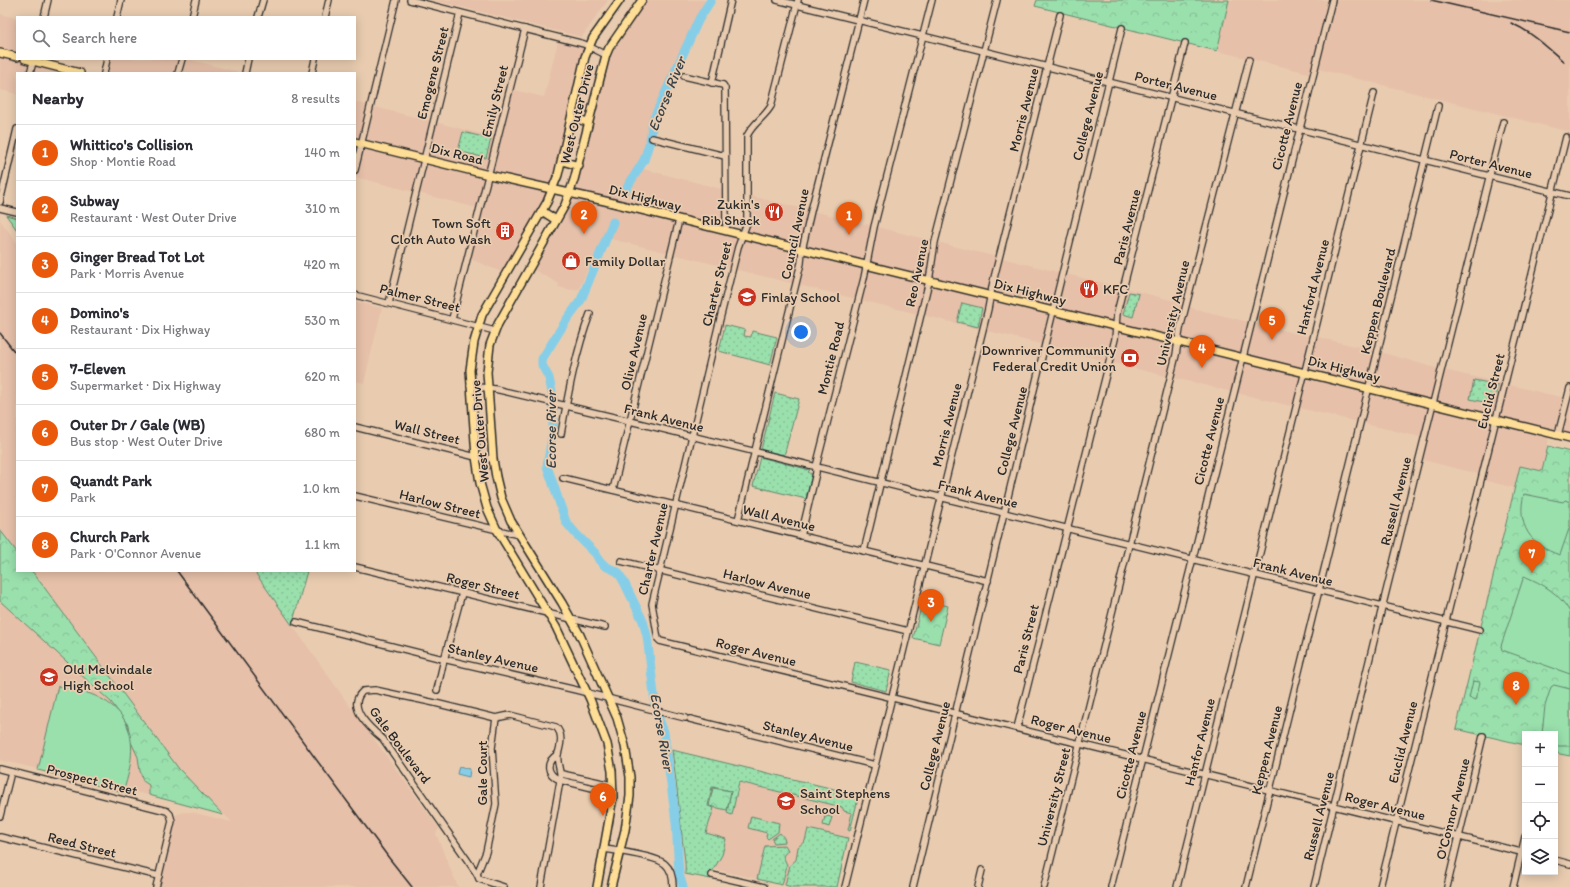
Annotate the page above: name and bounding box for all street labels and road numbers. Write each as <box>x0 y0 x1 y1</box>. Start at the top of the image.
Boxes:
street label: Emogene Street <box>413 25 453 121</box>
street label: West Outer Drive <box>556 62 598 166</box>
street label: Emily Street <box>478 63 512 139</box>
street label: Morris Avenue <box>1005 66 1043 154</box>
street label: Porter Avenue <box>1133 68 1220 105</box>
street label: College Avenue <box>1069 69 1107 163</box>
street label: Cicotte Avenue <box>1268 80 1306 172</box>
street label: Dix Road <box>429 139 485 169</box>
street label: Porter Avenue <box>1448 146 1535 183</box>
street label: Dix Highway <box>607 181 683 215</box>
street label: Council Avenue <box>777 187 813 281</box>
street label: Paris Avenue <box>1109 187 1145 267</box>
street label: Reo Avenue <box>901 237 933 309</box>
street label: Hanford Avenue <box>1293 237 1333 337</box>
street label: Charter Street <box>698 240 736 328</box>
street label: Keppen Boulevard <box>1357 246 1400 356</box>
street label: University Avenue <box>1153 258 1193 368</box>
street label: Dix Highway <box>992 275 1068 309</box>
street label: Palmer Street <box>378 280 462 316</box>
street label: Olive Avenue <box>617 312 651 392</box>
street label: Montie Road <box>814 319 848 396</box>
street label: Euclid Street <box>1473 351 1509 431</box>
street label: Dix Highway <box>1306 352 1382 386</box>
street label: West Outer Drive <box>467 379 493 483</box>
street label: Morris Avenue <box>928 381 966 469</box>
street label: College Avenue <box>993 384 1031 478</box>
street label: Cicotte Avenue <box>1190 395 1228 487</box>
street label: Frank Avenue <box>622 400 706 436</box>
street label: Wall Street <box>392 416 462 448</box>
street label: Russell Avenue <box>1377 455 1415 547</box>
street label: Frank Avenue <box>936 476 1020 512</box>
street label: Harlow Street <box>397 486 483 522</box>
street label: Charter Avenue <box>634 501 672 597</box>
street label: Wall Avenue <box>741 501 817 535</box>
street label: Frank Avenue <box>1251 554 1335 590</box>
street label: Harlow Avenue <box>721 565 813 603</box>
street label: Roger Street <box>444 569 522 603</box>
street label: Paris Street <box>1009 603 1043 675</box>
street label: Roger Avenue <box>714 634 798 670</box>
street label: Stanley Avenue <box>446 639 540 677</box>
street label: Hanfor Avenue <box>1181 696 1219 788</box>
street label: College Avenue <box>916 699 954 793</box>
street label: Euclid Avenue <box>1385 699 1422 785</box>
street label: Gale Boulevard <box>366 703 435 787</box>
street label: Keppen Avenue <box>1248 703 1286 796</box>
street label: Cicotte Avenue <box>1112 709 1150 801</box>
street label: Roger Avenue <box>1029 711 1113 747</box>
street label: Stanley Avenue <box>761 717 855 756</box>
street label: Gale Court <box>474 740 491 806</box>
street label: University Street <box>1034 746 1074 848</box>
street label: O'Connor Avenue <box>1432 756 1474 862</box>
street label: Prospect Street <box>45 760 139 800</box>
street label: Russell Avenue <box>1300 770 1338 862</box>
street label: Roger Avenue <box>1343 788 1427 824</box>
street label: Reed Street <box>46 828 118 862</box>

